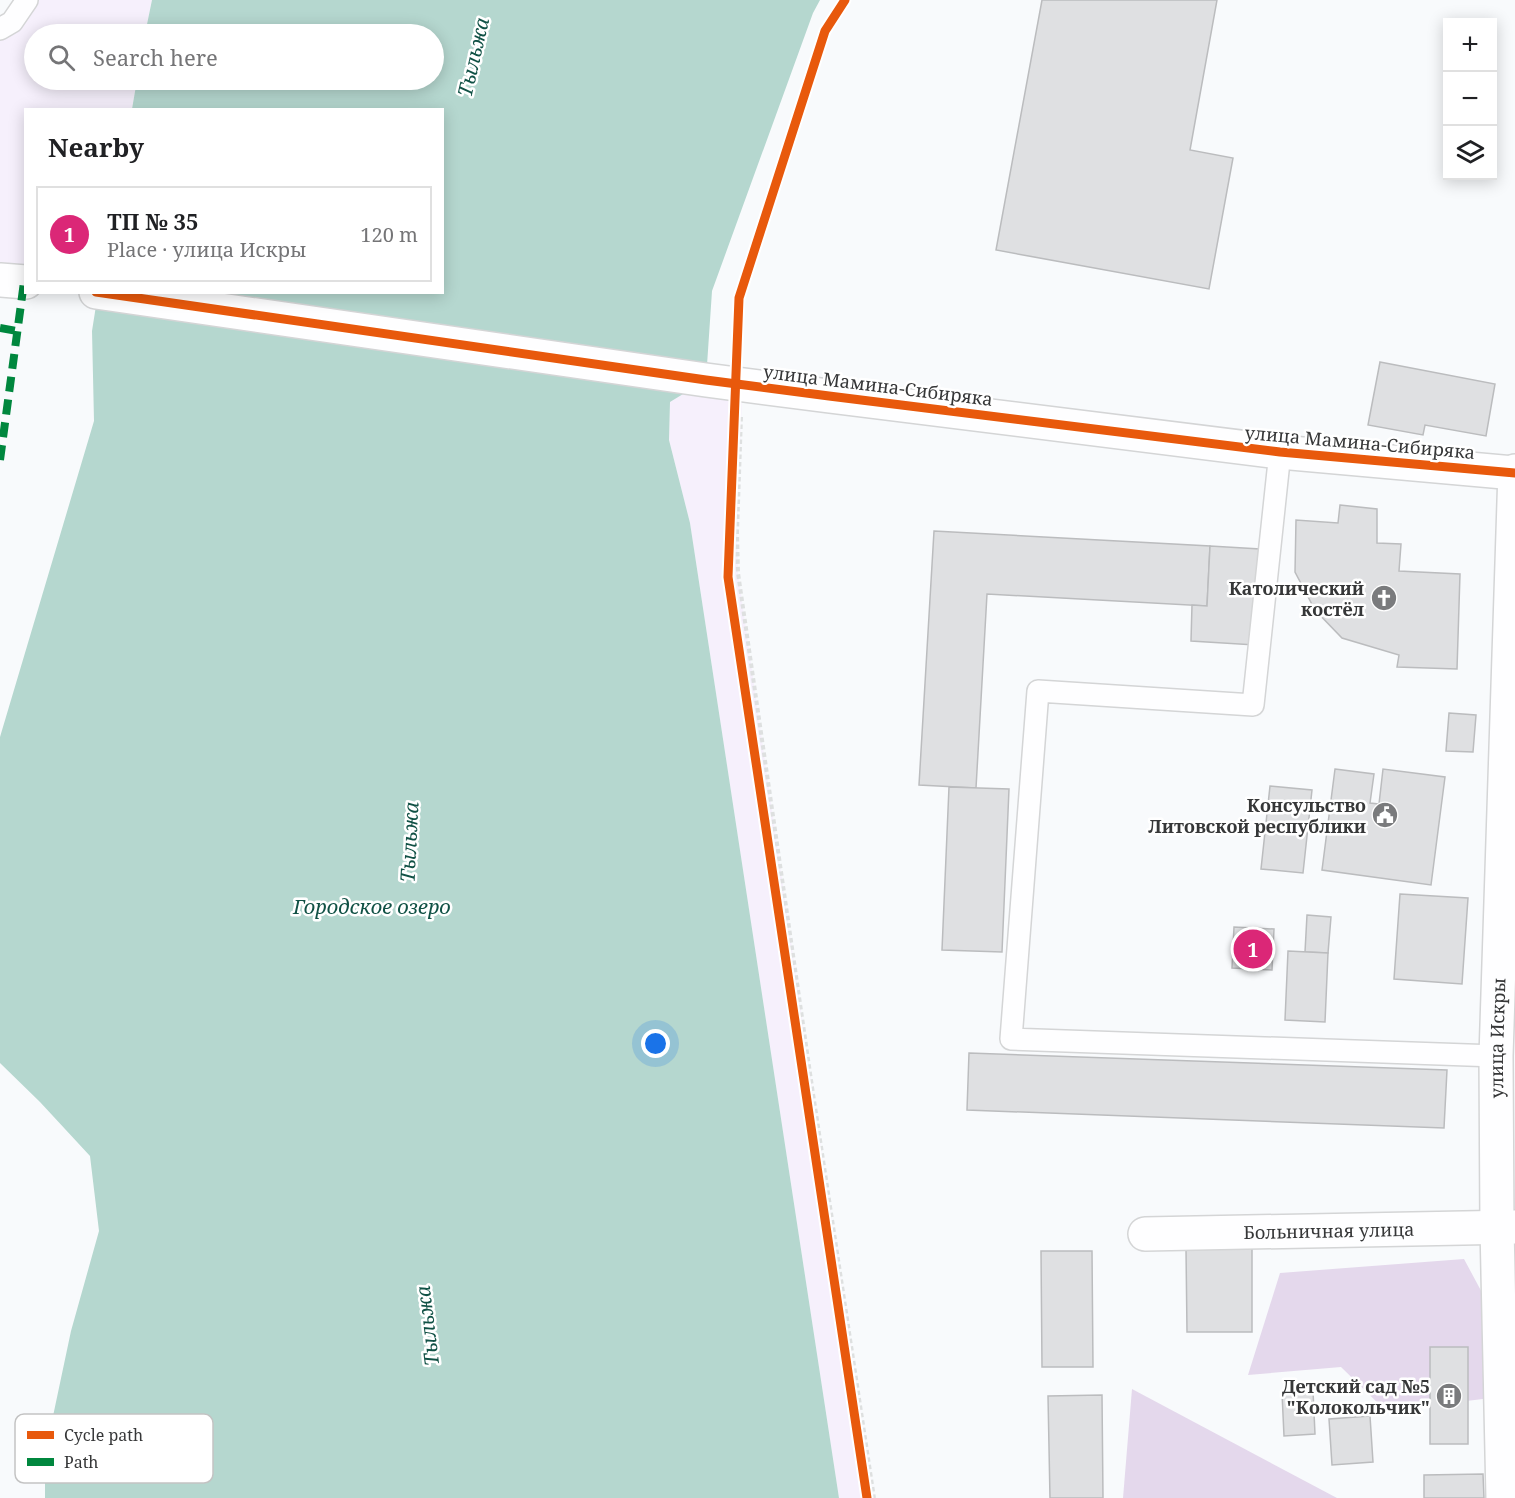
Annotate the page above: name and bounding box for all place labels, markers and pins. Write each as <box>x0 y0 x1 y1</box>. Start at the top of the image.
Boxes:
place label: Католический костёл <box>1229 576 1364 621</box>
church icon: Католический костёл <box>1369 583 1399 613</box>
place label: Консульство Литовской республики <box>1148 793 1366 838</box>
public building icon: Консульство Литовской республики <box>1370 800 1400 830</box>
pin: 1 <box>1234 926 1272 972</box>
place label: Детский сад №5 "Колокольчик" <box>1282 1374 1430 1419</box>
building icon: Детский сад №5 "Колокольчик" <box>1434 1381 1464 1411</box>

